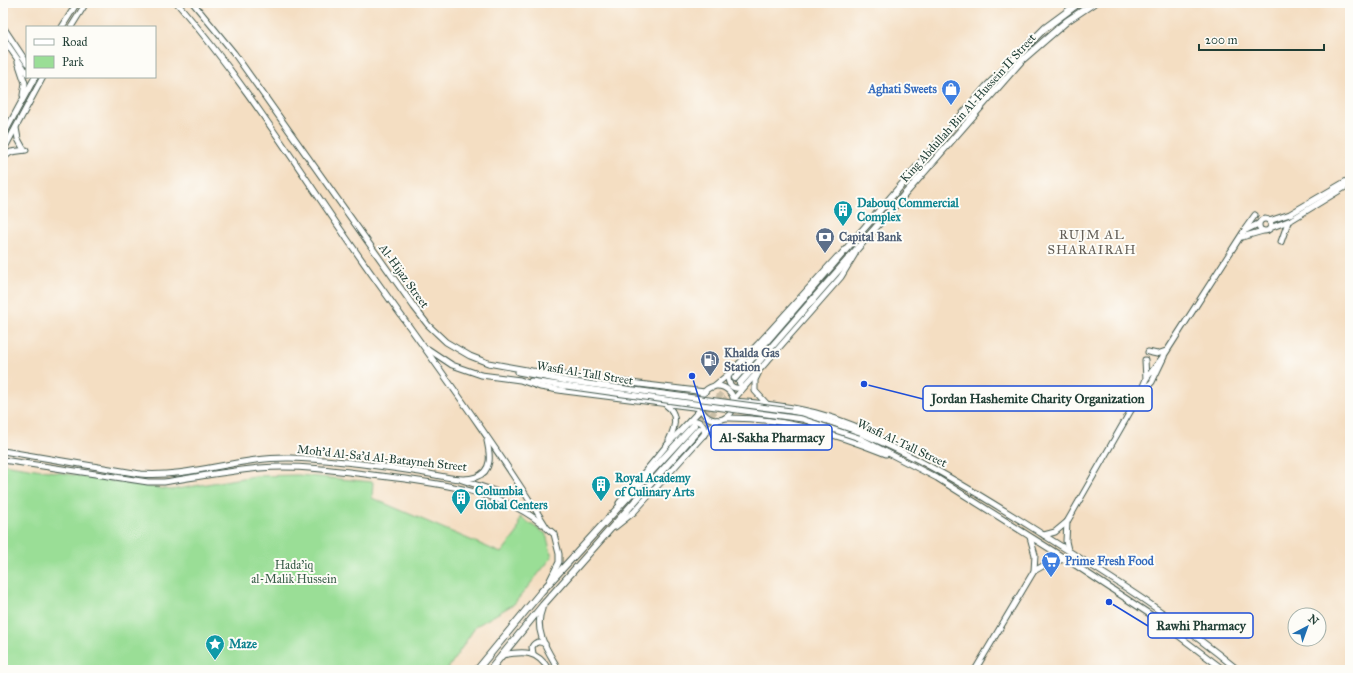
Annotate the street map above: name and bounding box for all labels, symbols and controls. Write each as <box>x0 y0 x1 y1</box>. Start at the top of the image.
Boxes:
legend <box>26 26 156 78</box>
scale bar <box>1199 26 1324 52</box>
street label: King Abdullah Bin Al-Hussein II Street <box>897 30 1040 186</box>
text: 200 m <box>1205 33 1238 47</box>
text: Road <box>62 35 88 49</box>
text: Park <box>62 55 84 69</box>
shop icon: Aghati Sweets <box>940 78 962 106</box>
place label: Aghati Sweets <box>867 82 938 97</box>
place label: Dabouq Commercial Complex <box>857 196 960 225</box>
building icon: Dabouq Commercial Complex <box>832 199 854 227</box>
bank icon: Capital Bank <box>814 226 836 254</box>
district label: RUJM AL SHARAIRAH <box>1047 227 1137 258</box>
place label: Capital Bank <box>839 230 902 245</box>
street label: Al-Hijaz Street <box>375 240 432 311</box>
place label: Khalda Gas Station <box>724 346 780 374</box>
fuel station icon: Khalda Gas Station <box>699 349 721 377</box>
street label: Wasfi Al-Tall Street <box>536 358 635 388</box>
callout: Jordan Hashemite Charity Organization <box>923 386 1152 411</box>
text: Jordan Hashemite Charity Organization <box>929 391 1145 407</box>
street label: Wasfi Al-Tall Street <box>855 416 950 470</box>
callout: Al-Sakha Pharmacy <box>711 425 832 450</box>
text: Al-Sakha Pharmacy <box>718 430 825 446</box>
street label: Moh'd Al-Sa'd Al-Batayneh Street <box>296 442 468 474</box>
place label: Royal Academy of Culinary Arts <box>615 471 695 500</box>
building icon: Royal Academy of Culinary Arts <box>590 474 612 502</box>
place label: Columbia Global Centers <box>475 484 548 512</box>
building icon: Columbia Global Centers <box>450 487 472 515</box>
supermarket icon: Prime Fresh Food <box>1040 550 1062 578</box>
place label: Prime Fresh Food <box>1065 554 1155 568</box>
park label: Hada'iq al-Malik Hussein <box>251 558 337 586</box>
north arrow <box>1287 607 1327 647</box>
text: N <box>1305 612 1322 628</box>
callout: Rawhi Pharmacy <box>1148 613 1253 638</box>
text: Rawhi Pharmacy <box>1156 618 1247 634</box>
place icon: Maze <box>204 633 226 661</box>
place label: Maze <box>229 637 257 651</box>

